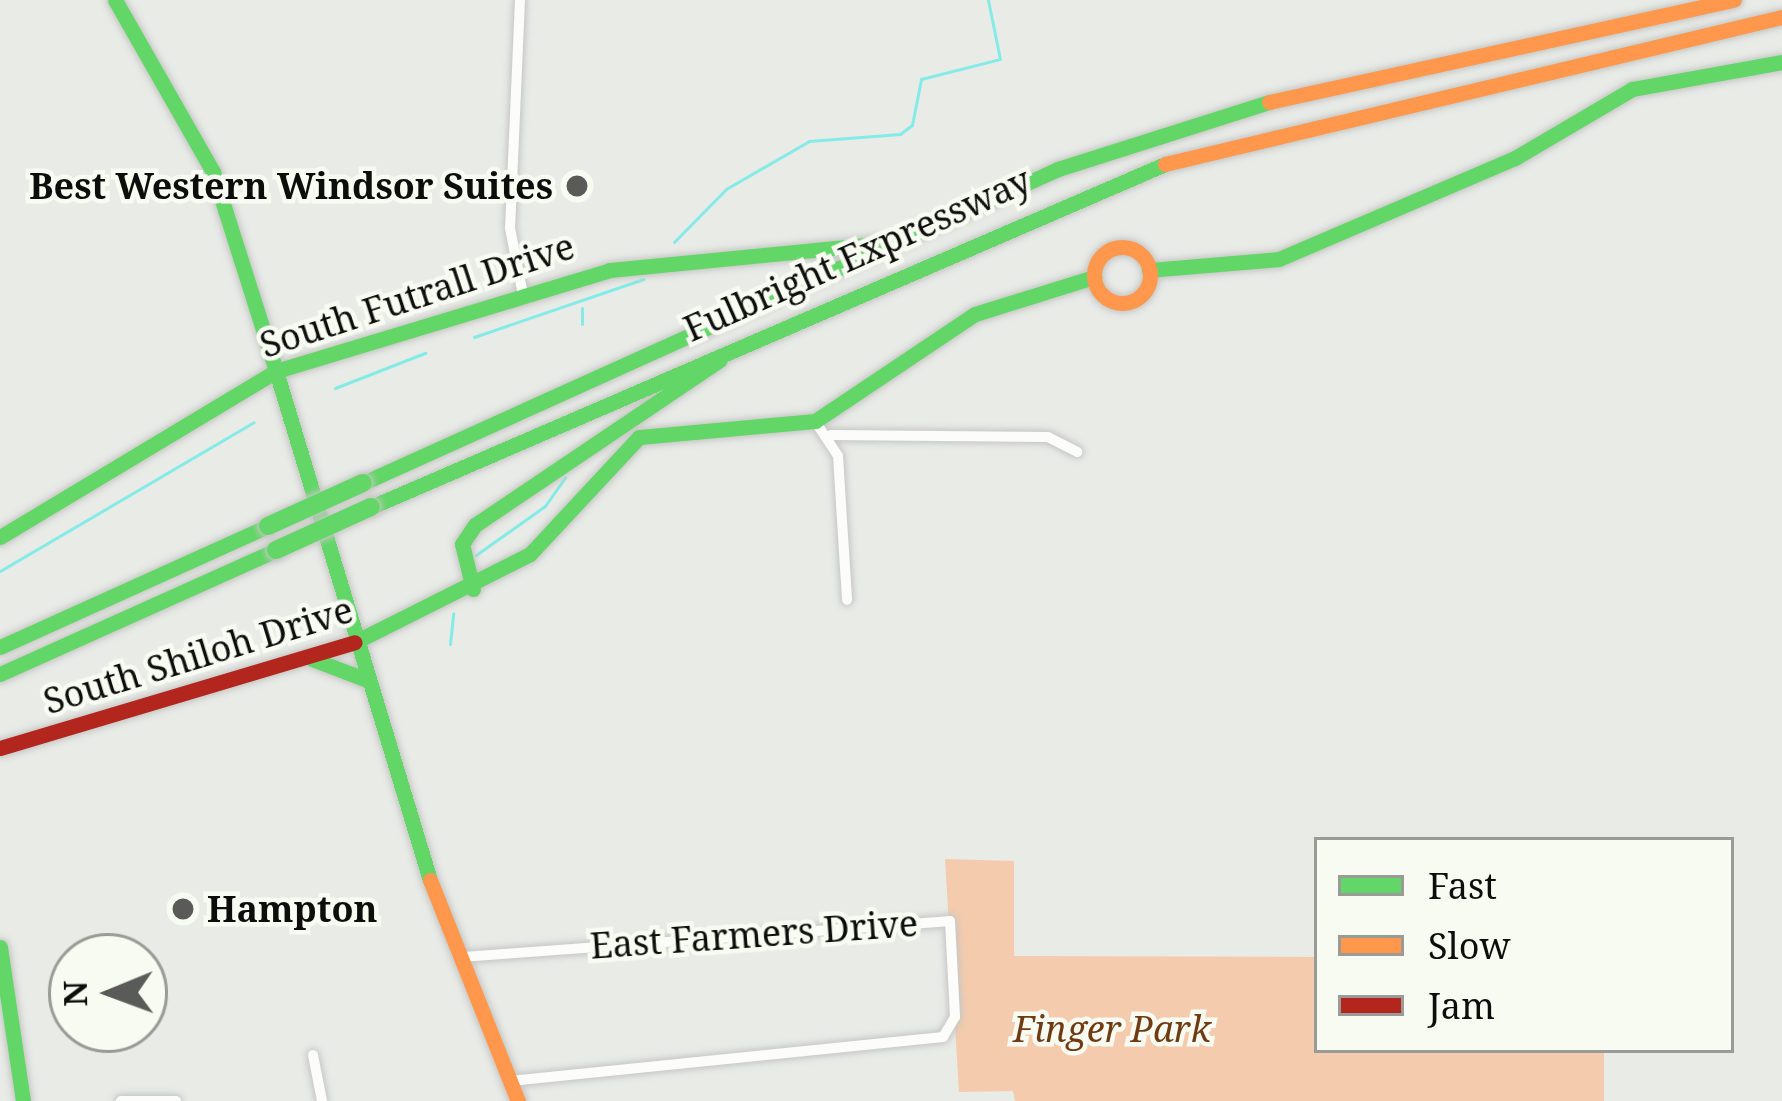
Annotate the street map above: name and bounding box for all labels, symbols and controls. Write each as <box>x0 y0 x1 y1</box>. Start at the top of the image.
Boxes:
street label: Fulbright Expressway <box>677 158 1037 350</box>
place label: Best Western Windsor Suites <box>29 164 553 208</box>
marker: Best Western Windsor Suites <box>564 173 590 199</box>
street label: South Futrall Drive <box>254 224 580 366</box>
street label: South Shiloh Drive <box>38 587 358 723</box>
legend <box>1314 837 1734 1053</box>
text: Fast <box>1428 861 1497 910</box>
place label: Hampton <box>207 887 377 931</box>
marker: Hampton <box>170 896 196 922</box>
street label: East Farmers Drive <box>589 901 919 967</box>
text: Slow <box>1428 921 1511 970</box>
north arrow <box>48 933 168 1053</box>
text: N <box>52 980 97 1007</box>
text: Jam <box>1428 981 1495 1030</box>
park label: Finger Park <box>1013 1007 1211 1051</box>

